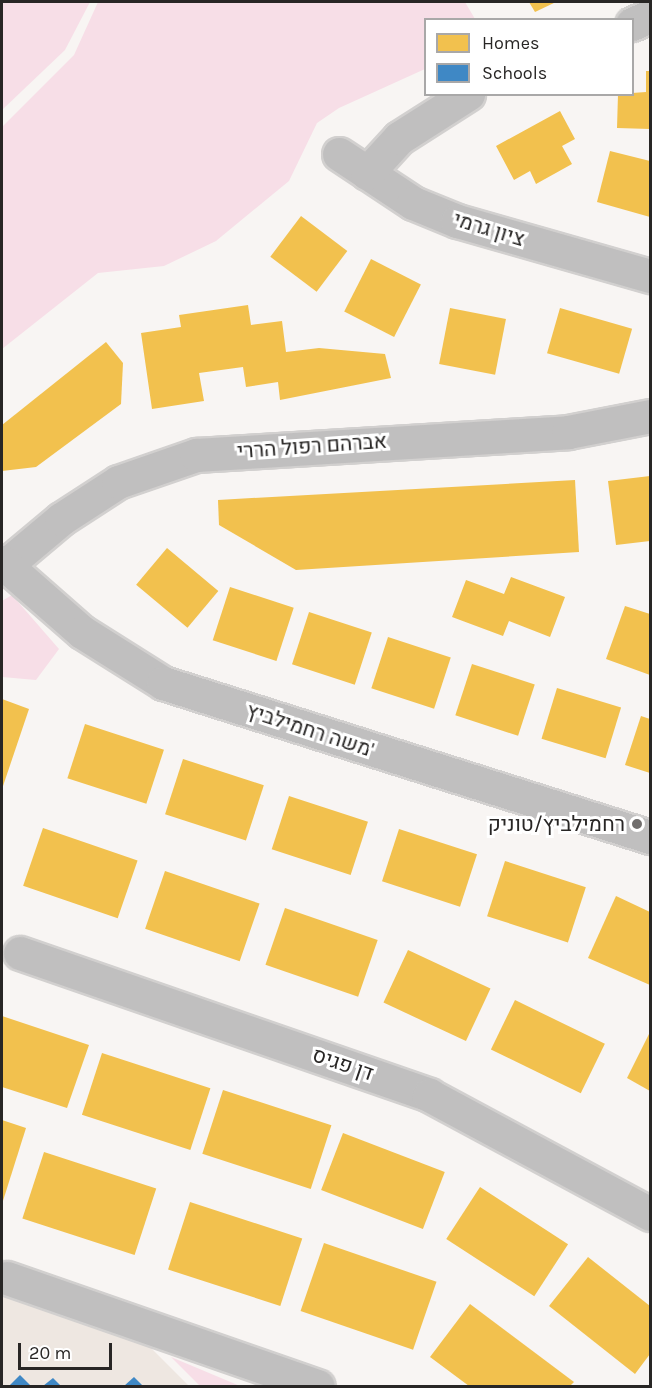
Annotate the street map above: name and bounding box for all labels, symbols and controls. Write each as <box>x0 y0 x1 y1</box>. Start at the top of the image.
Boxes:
legend <box>424 18 634 96</box>
text: Homes <box>482 32 539 54</box>
text: Schools <box>482 62 547 84</box>
street label: ציון גרמי <box>450 206 528 252</box>
street label: אברהם רפול הררי <box>236 428 388 464</box>
street label: משה רחמילביץ' <box>243 698 377 762</box>
place label: רחמילביץ/טוניק <box>488 811 625 837</box>
marker: רחמילביץ/טוניק <box>630 817 644 831</box>
street label: דן פגיס <box>309 1042 377 1086</box>
scale bar <box>21 1331 116 1369</box>
text: 20 m <box>29 1342 71 1364</box>

